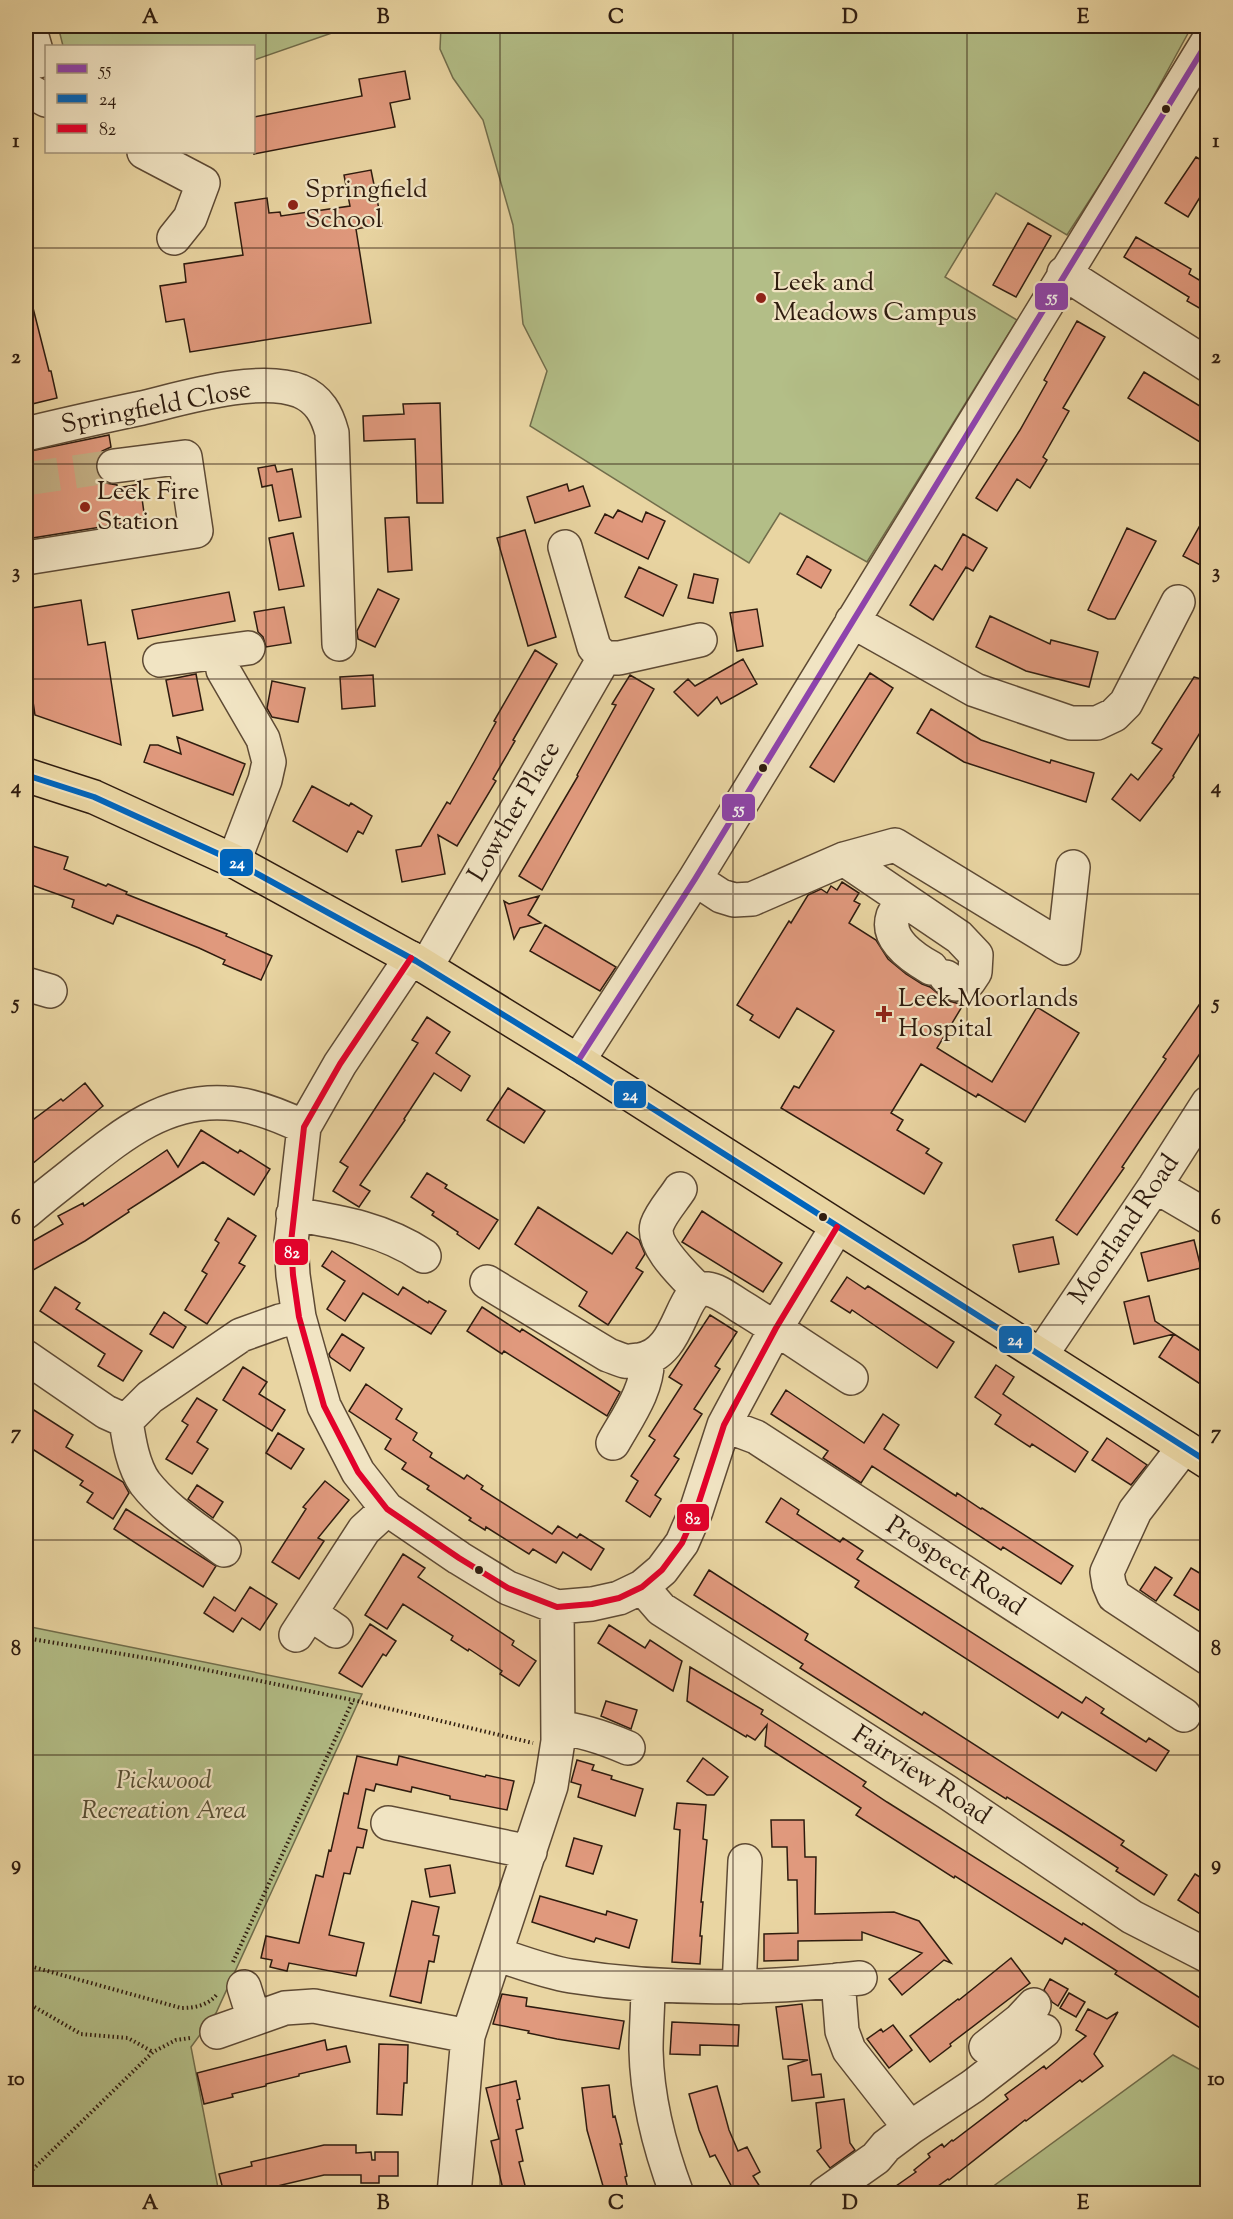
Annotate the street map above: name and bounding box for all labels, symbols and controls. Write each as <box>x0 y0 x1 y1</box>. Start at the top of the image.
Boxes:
text: A <box>142 4 159 33</box>
text: B <box>377 4 390 33</box>
text: C <box>608 4 624 33</box>
text: D <box>842 4 858 33</box>
text: E <box>1077 4 1090 33</box>
legend <box>45 45 255 153</box>
text: 55 <box>98 58 111 84</box>
text: 24 <box>99 88 117 114</box>
unlabelled marker <box>1160 103 1172 115</box>
text: 82 <box>99 118 117 144</box>
text: 1 <box>13 128 20 157</box>
text: 1 <box>1213 128 1220 157</box>
place label: Springfield School <box>305 172 428 239</box>
marker: Springfield School <box>286 198 300 212</box>
place label: Leek and Meadows Campus <box>773 265 977 332</box>
line badge: 55 <box>1034 282 1069 311</box>
text: 55 <box>1044 287 1058 310</box>
marker: Leek and Meadows Campus <box>754 291 768 305</box>
text: 2 <box>11 344 21 373</box>
text: 2 <box>1211 344 1221 373</box>
street label: Springfield Close <box>58 371 254 445</box>
place label: Leek Fire Station <box>97 474 200 541</box>
marker: Leek Fire Station <box>78 500 92 514</box>
text: 3 <box>12 559 20 588</box>
text: 3 <box>1212 559 1220 588</box>
street label: Lowther Place <box>460 735 570 889</box>
unlabelled marker <box>757 762 769 774</box>
text: 4 <box>10 774 21 803</box>
text: 4 <box>1210 774 1221 803</box>
line badge: 55 <box>721 793 756 822</box>
text: 55 <box>731 799 745 822</box>
line badge: 24 <box>219 848 254 877</box>
text: 24 <box>229 853 245 876</box>
place label: Leek Moorlands Hospital <box>898 981 1078 1048</box>
text: 5 <box>11 990 20 1019</box>
text: 5 <box>1211 990 1220 1019</box>
marker: Leek Moorlands Hospital <box>875 1005 893 1023</box>
line badge: 24 <box>613 1080 647 1109</box>
text: 24 <box>622 1085 638 1108</box>
street label: Moorland Road <box>1061 1147 1189 1313</box>
text: 6 <box>11 1205 21 1234</box>
text: 6 <box>1211 1205 1221 1234</box>
unlabelled marker <box>817 1211 829 1223</box>
line badge: 82 <box>274 1238 309 1266</box>
text: 82 <box>284 1243 300 1266</box>
line badge: 24 <box>998 1325 1033 1354</box>
text: 24 <box>1007 1330 1023 1353</box>
text: 7 <box>11 1420 22 1449</box>
text: 7 <box>1211 1420 1222 1449</box>
line badge: 82 <box>676 1503 710 1532</box>
street label: Prospect Road <box>878 1508 1032 1626</box>
text: 82 <box>685 1509 701 1532</box>
unlabelled marker <box>473 1564 485 1576</box>
text: 8 <box>11 1636 21 1665</box>
text: 8 <box>1211 1636 1221 1665</box>
street label: Fairview Road <box>844 1717 998 1835</box>
park label: Pickwood Recreation Area <box>81 1763 247 1830</box>
text: 9 <box>11 1851 21 1880</box>
text: 9 <box>1211 1851 1221 1880</box>
text: 10 <box>7 2066 25 2095</box>
text: 10 <box>1207 2066 1225 2095</box>
text: A <box>142 2190 159 2219</box>
text: B <box>377 2190 390 2219</box>
text: C <box>608 2190 624 2219</box>
text: D <box>842 2190 858 2219</box>
text: E <box>1077 2190 1090 2219</box>

